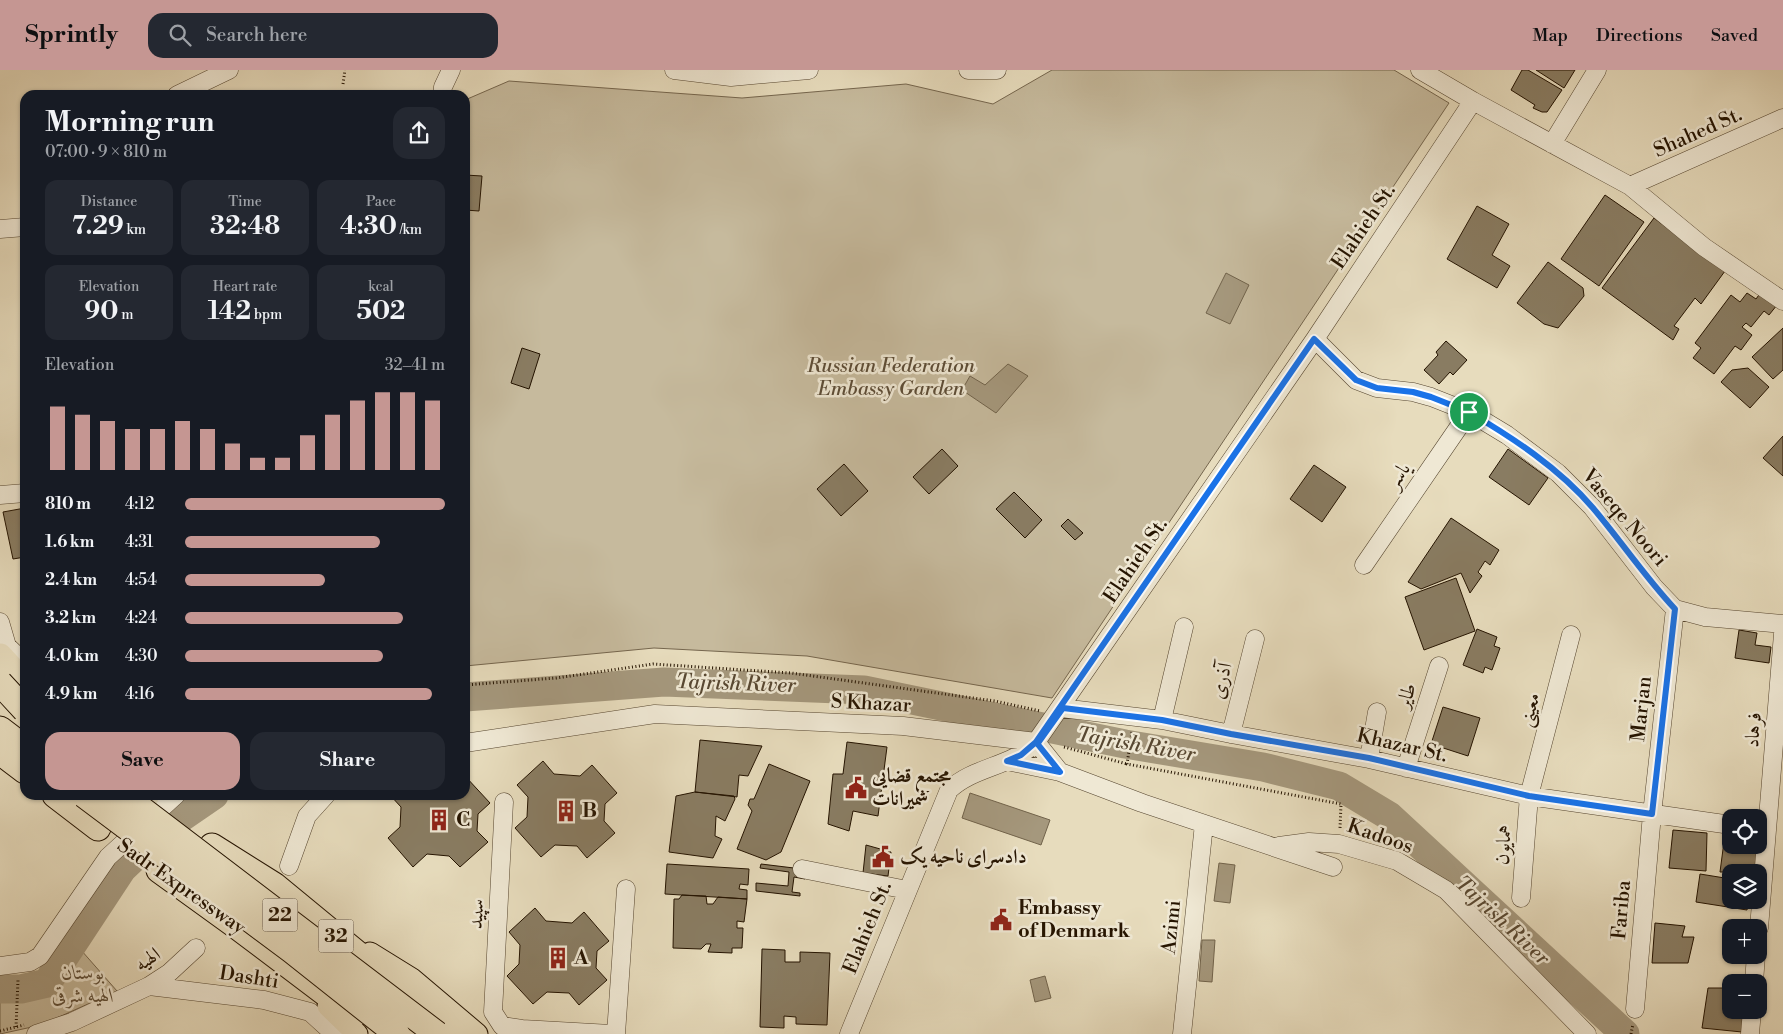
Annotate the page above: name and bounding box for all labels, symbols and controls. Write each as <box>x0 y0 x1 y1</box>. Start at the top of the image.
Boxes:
search box <box>148 13 498 58</box>
text: Sprintly <box>25 20 118 50</box>
icon: search <box>166 21 194 49</box>
text: Search here <box>206 23 307 47</box>
text: Map <box>1532 24 1568 47</box>
text: Directions <box>1596 24 1683 47</box>
text: Saved <box>1711 24 1758 47</box>
street label: Shahed St. <box>1650 102 1746 164</box>
text: Morning run <box>45 105 214 140</box>
button: share <box>393 107 445 159</box>
text: 07:00 · 9 × 810 m <box>45 142 167 162</box>
street label: Elahieh St. <box>1326 180 1402 274</box>
text: Distance <box>81 193 137 211</box>
text: Time <box>228 193 262 211</box>
text: Pace <box>366 193 396 211</box>
text: 7.29 <box>72 211 124 242</box>
text: 32:48 <box>210 211 280 242</box>
text: 4:30 <box>340 211 397 242</box>
text: km <box>124 221 146 239</box>
text: /km <box>397 221 422 239</box>
text: Elevation <box>79 278 139 296</box>
text: Heart rate <box>213 278 277 296</box>
text: kcal <box>368 278 394 296</box>
text: 90 <box>84 296 118 327</box>
text: 142 <box>208 296 251 327</box>
text: 502 <box>356 296 406 327</box>
text: m <box>118 306 134 324</box>
text: bpm <box>251 306 282 324</box>
park label: Russian Federation Embassy Garden <box>806 354 976 402</box>
text: Elevation <box>45 355 114 375</box>
text: 32–41 m <box>385 355 445 375</box>
pin <box>1448 391 1490 433</box>
icon: arrive <box>1455 398 1483 426</box>
street label: یاسر <box>1380 457 1417 496</box>
street label: Vaseqe Noori <box>1575 463 1672 572</box>
text: 810 m <box>45 494 91 514</box>
text: 4:12 <box>125 494 154 514</box>
street label: Elahieh St. <box>1098 514 1174 608</box>
text: 1.6 km <box>45 532 94 552</box>
text: 4:31 <box>125 532 153 552</box>
text: 2.4 km <box>45 570 97 590</box>
text: 4:54 <box>125 570 157 590</box>
text: 3.2 km <box>45 608 96 628</box>
text: 4:24 <box>125 608 157 628</box>
text: 4.0 km <box>45 646 99 666</box>
text: 4:30 <box>125 646 158 666</box>
street label: آذری <box>1204 657 1239 702</box>
water label: Tajrish River <box>676 669 798 699</box>
street label: Marjan <box>1626 675 1658 743</box>
street label: طایر <box>1391 680 1423 714</box>
text: 4.9 km <box>45 684 97 704</box>
text: 4:16 <box>125 684 154 704</box>
street label: S Khazar <box>830 689 912 719</box>
street label: معینی <box>1513 690 1548 730</box>
street label: فرهاد <box>1740 711 1768 749</box>
water label: Tajrish River <box>1075 722 1198 768</box>
street label: Khazar St. <box>1354 723 1450 769</box>
button: Save <box>45 732 240 790</box>
button: Share <box>250 732 445 790</box>
place label: مجتمع قضایی شمیرانات <box>871 764 952 812</box>
public building icon: مجتمع قضایی شمیرانات <box>843 775 869 801</box>
building icon: B <box>553 798 579 824</box>
place label: B <box>582 799 597 824</box>
building icon: C <box>426 807 452 833</box>
place label: C <box>456 808 470 833</box>
map controls <box>1722 809 1767 1019</box>
button: locate <box>1722 809 1767 854</box>
street label: Kadoos <box>1344 814 1416 860</box>
street label: همایون <box>1490 824 1518 866</box>
street label: Sadr Expressway <box>112 833 250 941</box>
public building icon: دادسرای ناحیه یک <box>870 844 896 870</box>
place label: دادسرای ناحیه یک <box>900 845 1027 870</box>
button: layers <box>1722 864 1767 909</box>
water label: Tajrish River <box>1449 871 1556 972</box>
street label: Elahieh St. <box>838 878 898 978</box>
street label: Fariba <box>1607 879 1637 941</box>
place label: Embassy of Denmark <box>1018 896 1130 944</box>
road number: 22 <box>262 898 298 932</box>
street label: سپید <box>464 898 490 930</box>
street label: Azimi <box>1157 898 1187 956</box>
public building icon: Embassy of Denmark <box>988 907 1014 933</box>
road number: 32 <box>318 919 354 952</box>
button: + <box>1722 919 1767 964</box>
street label: الهیه <box>130 942 166 978</box>
building icon: A <box>545 945 571 971</box>
place label: A <box>573 946 589 971</box>
park label: بوستان الهیه شرقی <box>52 961 114 1009</box>
street label: Dashti <box>217 961 281 995</box>
button: − <box>1722 974 1767 1019</box>

